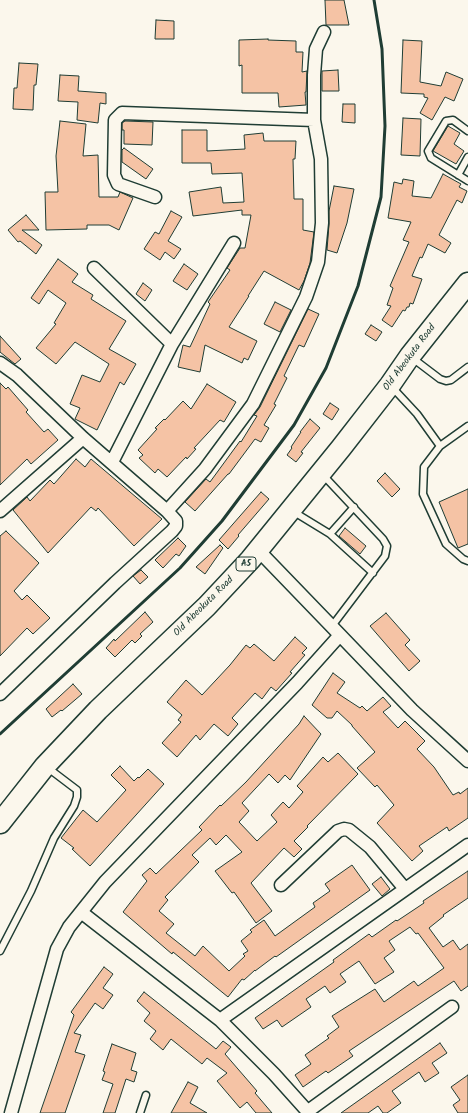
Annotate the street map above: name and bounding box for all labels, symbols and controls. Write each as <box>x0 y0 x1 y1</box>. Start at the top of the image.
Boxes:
street label: Old Abeokuta Road <box>381 322 439 394</box>
road number: A5 <box>236 557 256 571</box>
street label: Old Abeokuta Road <box>171 574 237 640</box>

